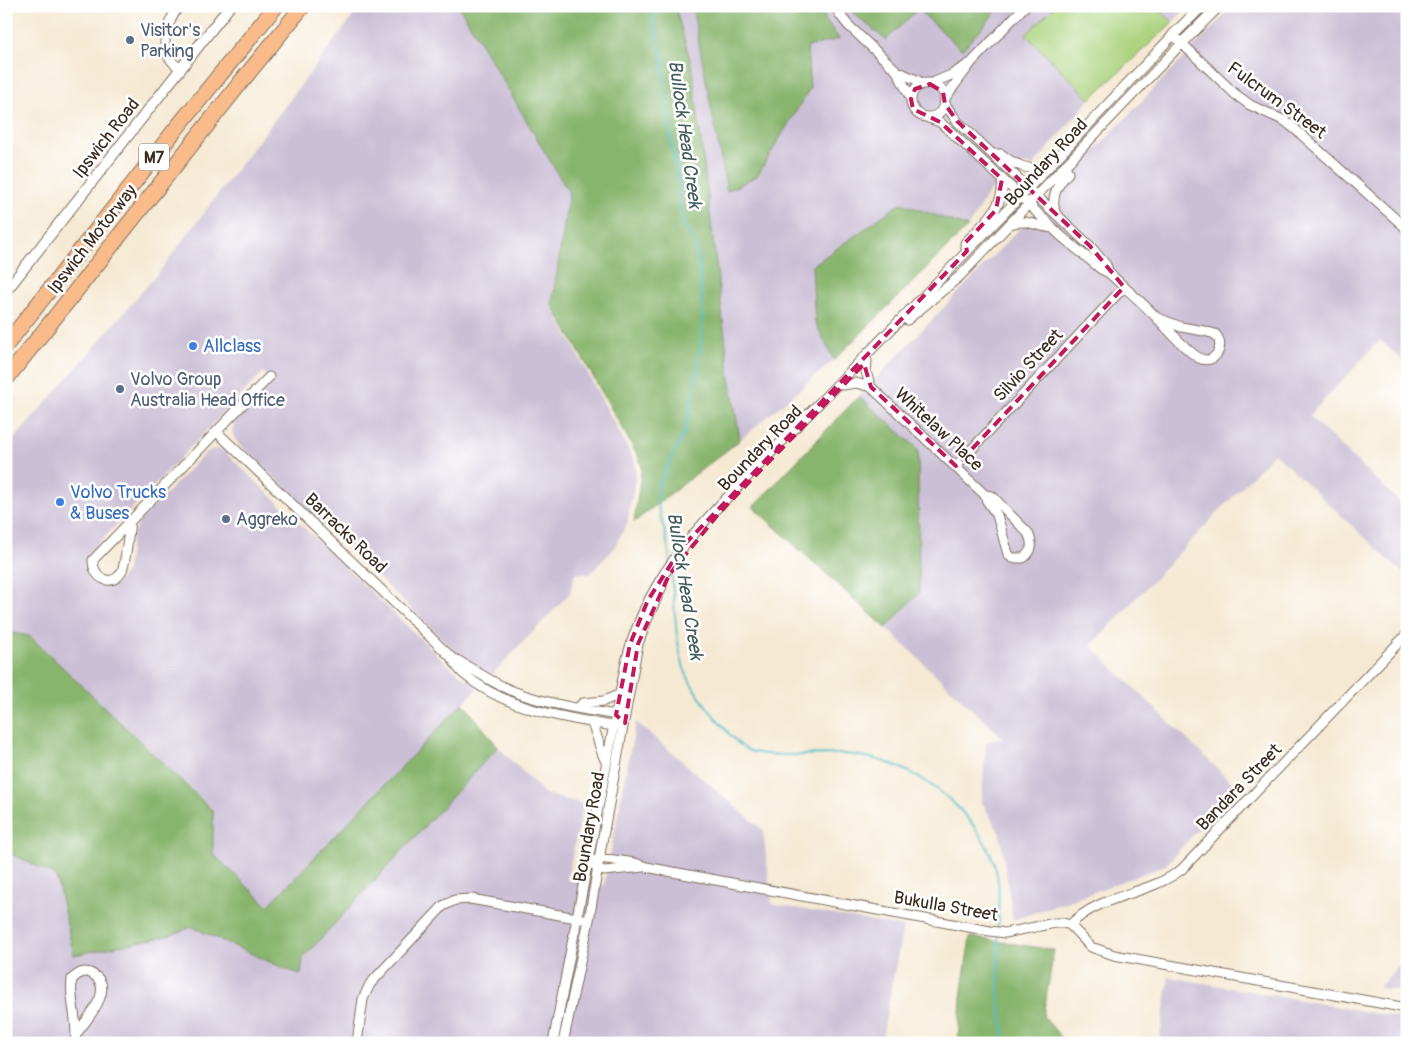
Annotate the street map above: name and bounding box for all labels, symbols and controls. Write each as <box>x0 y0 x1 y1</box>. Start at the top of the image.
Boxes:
place label: Visitor's Parking <box>140 19 200 63</box>
marker: Visitor's Parking <box>124 34 136 46</box>
street label: Fulcrum Street <box>1223 57 1331 145</box>
water label: Bullock Head Creek <box>663 59 708 212</box>
street label: Ipswich Road <box>68 94 145 183</box>
street label: Boundary Road <box>1000 114 1093 211</box>
road number: M7 <box>139 144 169 170</box>
street label: Ipswich Motorway <box>42 180 142 299</box>
street label: Silvio Street <box>989 323 1069 407</box>
place label: Allclass <box>203 335 261 358</box>
marker: Allclass <box>187 340 199 352</box>
place label: Volvo Group Australia Head Office <box>130 368 285 412</box>
marker: Volvo Group Australia Head Office <box>114 383 126 395</box>
street label: Whitelaw Place <box>890 383 988 476</box>
street label: Boundary Road <box>713 400 807 496</box>
place label: Volvo Trucks & Buses <box>70 481 166 525</box>
street label: Barracks Road <box>300 488 392 578</box>
marker: Volvo Trucks & Buses <box>54 496 66 508</box>
place label: Aggreko <box>236 508 298 531</box>
water label: Bullock Head Creek <box>662 511 709 664</box>
marker: Aggreko <box>220 513 232 525</box>
street label: Bandara Street <box>1192 738 1287 836</box>
street label: Boundary Road <box>568 770 611 884</box>
street label: Bukulla Street <box>892 886 1001 927</box>

